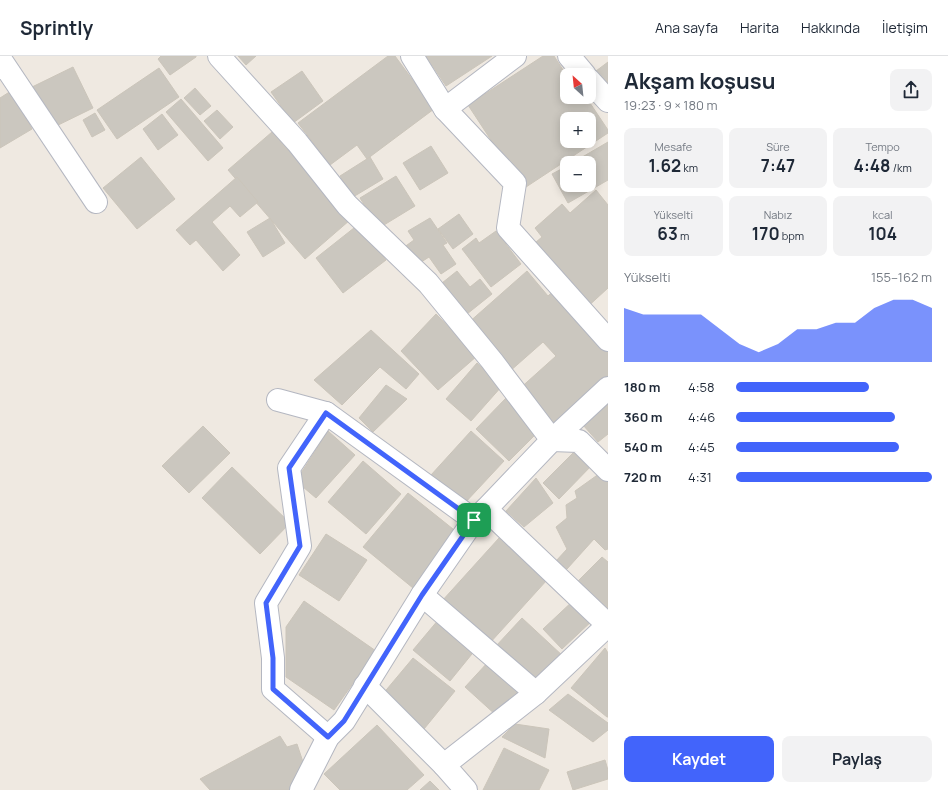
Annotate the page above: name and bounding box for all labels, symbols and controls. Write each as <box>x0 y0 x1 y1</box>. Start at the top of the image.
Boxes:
text: Sprintly <box>20 15 93 41</box>
text: Ana sayfa <box>655 18 718 37</box>
text: Harita <box>740 18 779 37</box>
text: Hakkında <box>801 18 860 37</box>
text: İletişim <box>882 18 928 37</box>
text: Akşam koşusu <box>624 66 775 96</box>
north arrow <box>560 68 596 104</box>
map controls <box>560 68 596 192</box>
button: share <box>890 69 932 111</box>
text: 19:23 · 9 × 180 m <box>624 96 718 114</box>
button: + <box>560 112 596 148</box>
text: Mesafe <box>654 139 692 154</box>
text: Süre <box>766 139 790 154</box>
text: Tempo <box>866 139 900 154</box>
text: 1.62 <box>649 154 681 177</box>
text: 7:47 <box>761 154 795 177</box>
text: 4:48 <box>854 154 891 177</box>
button: − <box>560 156 596 192</box>
text: km <box>681 160 698 175</box>
text: /km <box>891 160 912 175</box>
text: Yükselti <box>654 207 693 222</box>
text: Nabız <box>764 207 792 222</box>
text: kcal <box>873 207 893 222</box>
text: 63 <box>657 222 678 245</box>
text: 170 <box>752 222 780 245</box>
text: 104 <box>868 222 897 245</box>
text: m <box>678 228 689 243</box>
text: bpm <box>780 228 804 243</box>
text: Yükselti <box>624 268 670 286</box>
text: 155–162 m <box>871 268 932 286</box>
text: 180 m <box>624 378 661 396</box>
text: 4:58 <box>688 378 715 396</box>
text: 360 m <box>624 408 662 426</box>
text: 4:46 <box>688 408 715 426</box>
text: 540 m <box>624 438 662 456</box>
text: 4:45 <box>688 438 715 456</box>
text: 720 m <box>624 468 662 486</box>
text: 4:31 <box>688 468 712 486</box>
pin <box>457 503 491 537</box>
icon: arrive <box>463 509 485 531</box>
button: Kaydet <box>624 736 774 782</box>
button: Paylaş <box>782 736 932 782</box>

